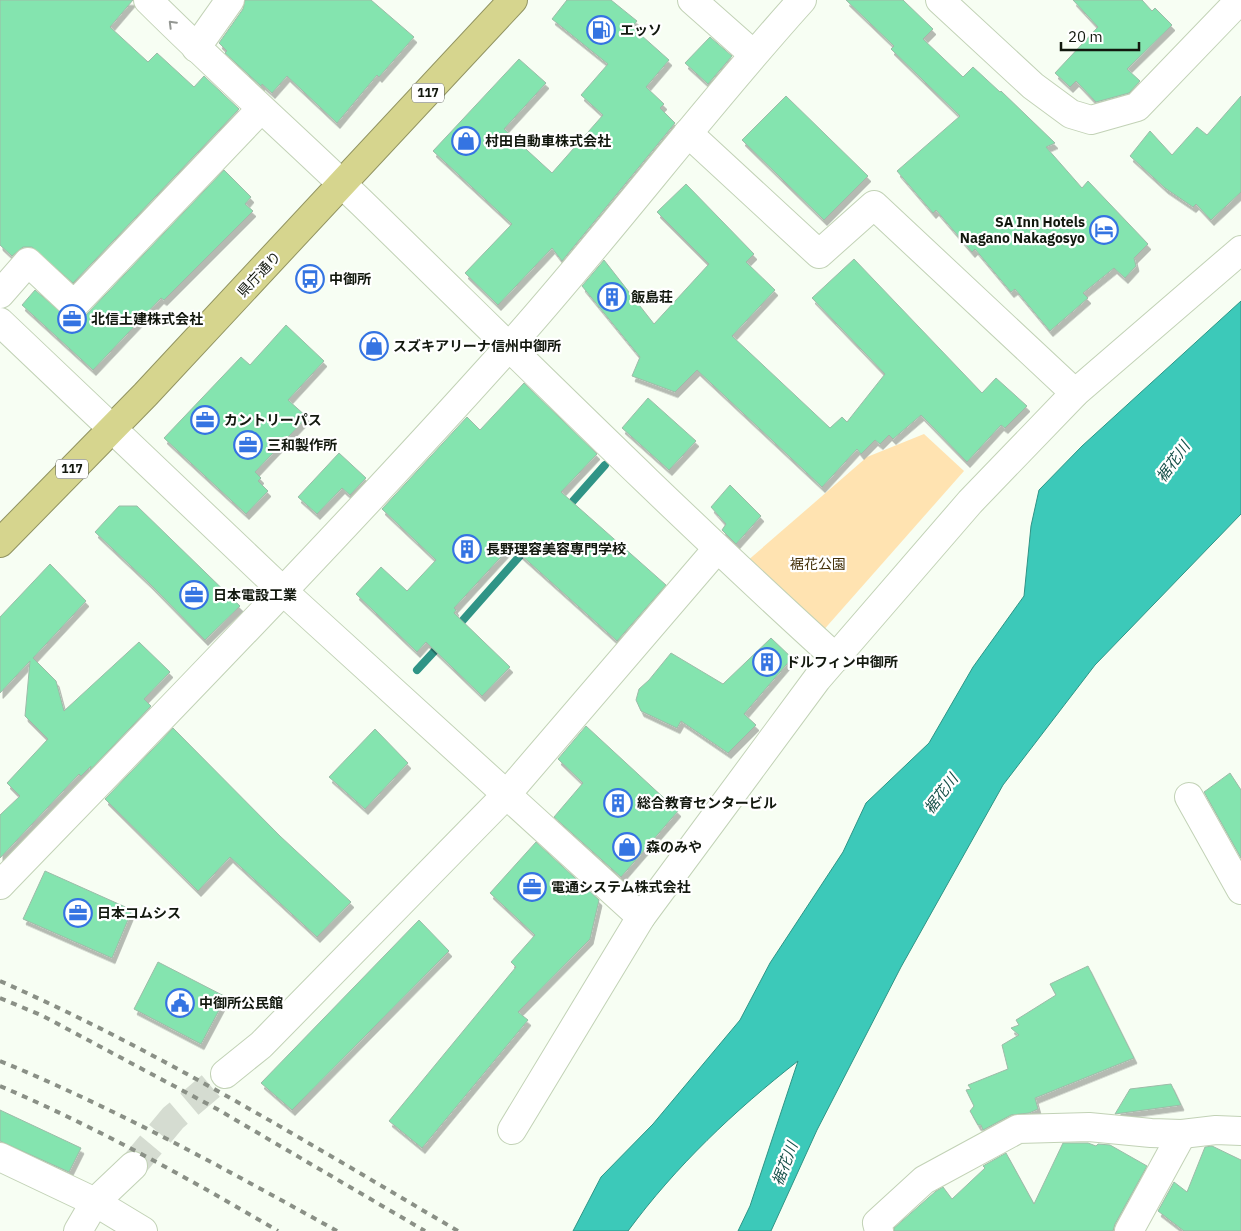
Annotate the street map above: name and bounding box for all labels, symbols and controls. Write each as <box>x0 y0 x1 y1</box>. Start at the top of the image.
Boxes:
fuel station icon: エッソ <box>586 15 616 45</box>
scale bar <box>1061 20 1138 52</box>
one-way arrow <box>169 21 178 30</box>
place label: エッソ <box>620 21 662 39</box>
text: 20 m <box>1068 27 1103 46</box>
road number: 117 <box>412 84 444 102</box>
shop icon: 村田自動車株式会社 <box>451 126 481 156</box>
place label: 村田自動車株式会社 <box>485 132 611 150</box>
place label: SA Inn Hotels Nagano Nakagosyo <box>960 213 1085 247</box>
hotel icon: SA Inn Hotels Nagano Nakagosyo <box>1089 215 1119 245</box>
street label: 県庁通り <box>233 247 285 301</box>
bus stop icon: 中御所 <box>295 264 325 294</box>
place label: 中御所 <box>329 270 371 288</box>
building icon: 飯島荘 <box>597 282 627 312</box>
place label: 飯島荘 <box>631 288 673 306</box>
office icon: 北信土建株式会社 <box>57 304 87 334</box>
place label: 北信土建株式会社 <box>91 310 203 328</box>
shop icon: スズキアリーナ信州中御所 <box>359 331 389 361</box>
place label: スズキアリーナ信州中御所 <box>393 337 561 355</box>
office icon: カントリーパス <box>190 405 220 435</box>
place label: カントリーパス <box>224 411 322 429</box>
office icon: 三和製作所 <box>233 430 263 460</box>
place label: 三和製作所 <box>267 436 337 454</box>
water label: 裾花川 <box>1152 436 1195 485</box>
road number: 117 <box>56 459 88 478</box>
building icon: 長野理容美容専門学校 <box>452 534 482 564</box>
place label: 長野理容美容専門学校 <box>486 540 626 558</box>
park label: 裾花公園 <box>790 555 846 573</box>
office icon: 日本電設工業 <box>179 580 209 610</box>
place label: 日本電設工業 <box>213 586 297 604</box>
building icon: ドルフィン中御所 <box>752 647 782 677</box>
place label: ドルフィン中御所 <box>786 653 898 671</box>
water label: 裾花川 <box>919 768 963 817</box>
building icon: 総合教育センタービル <box>603 788 633 818</box>
place label: 総合教育センタービル <box>637 794 777 812</box>
shop icon: 森のみや <box>612 832 642 862</box>
place label: 森のみや <box>646 838 702 856</box>
office icon: 電通システム株式会社 <box>517 872 547 902</box>
place label: 電通システム株式会社 <box>551 878 691 896</box>
office icon: 日本コムシス <box>63 898 93 928</box>
place label: 日本コムシス <box>97 904 181 922</box>
public building icon: 中御所公民館 <box>165 988 195 1018</box>
place label: 中御所公民館 <box>199 994 283 1012</box>
water label: 裾花川 <box>768 1138 802 1188</box>

